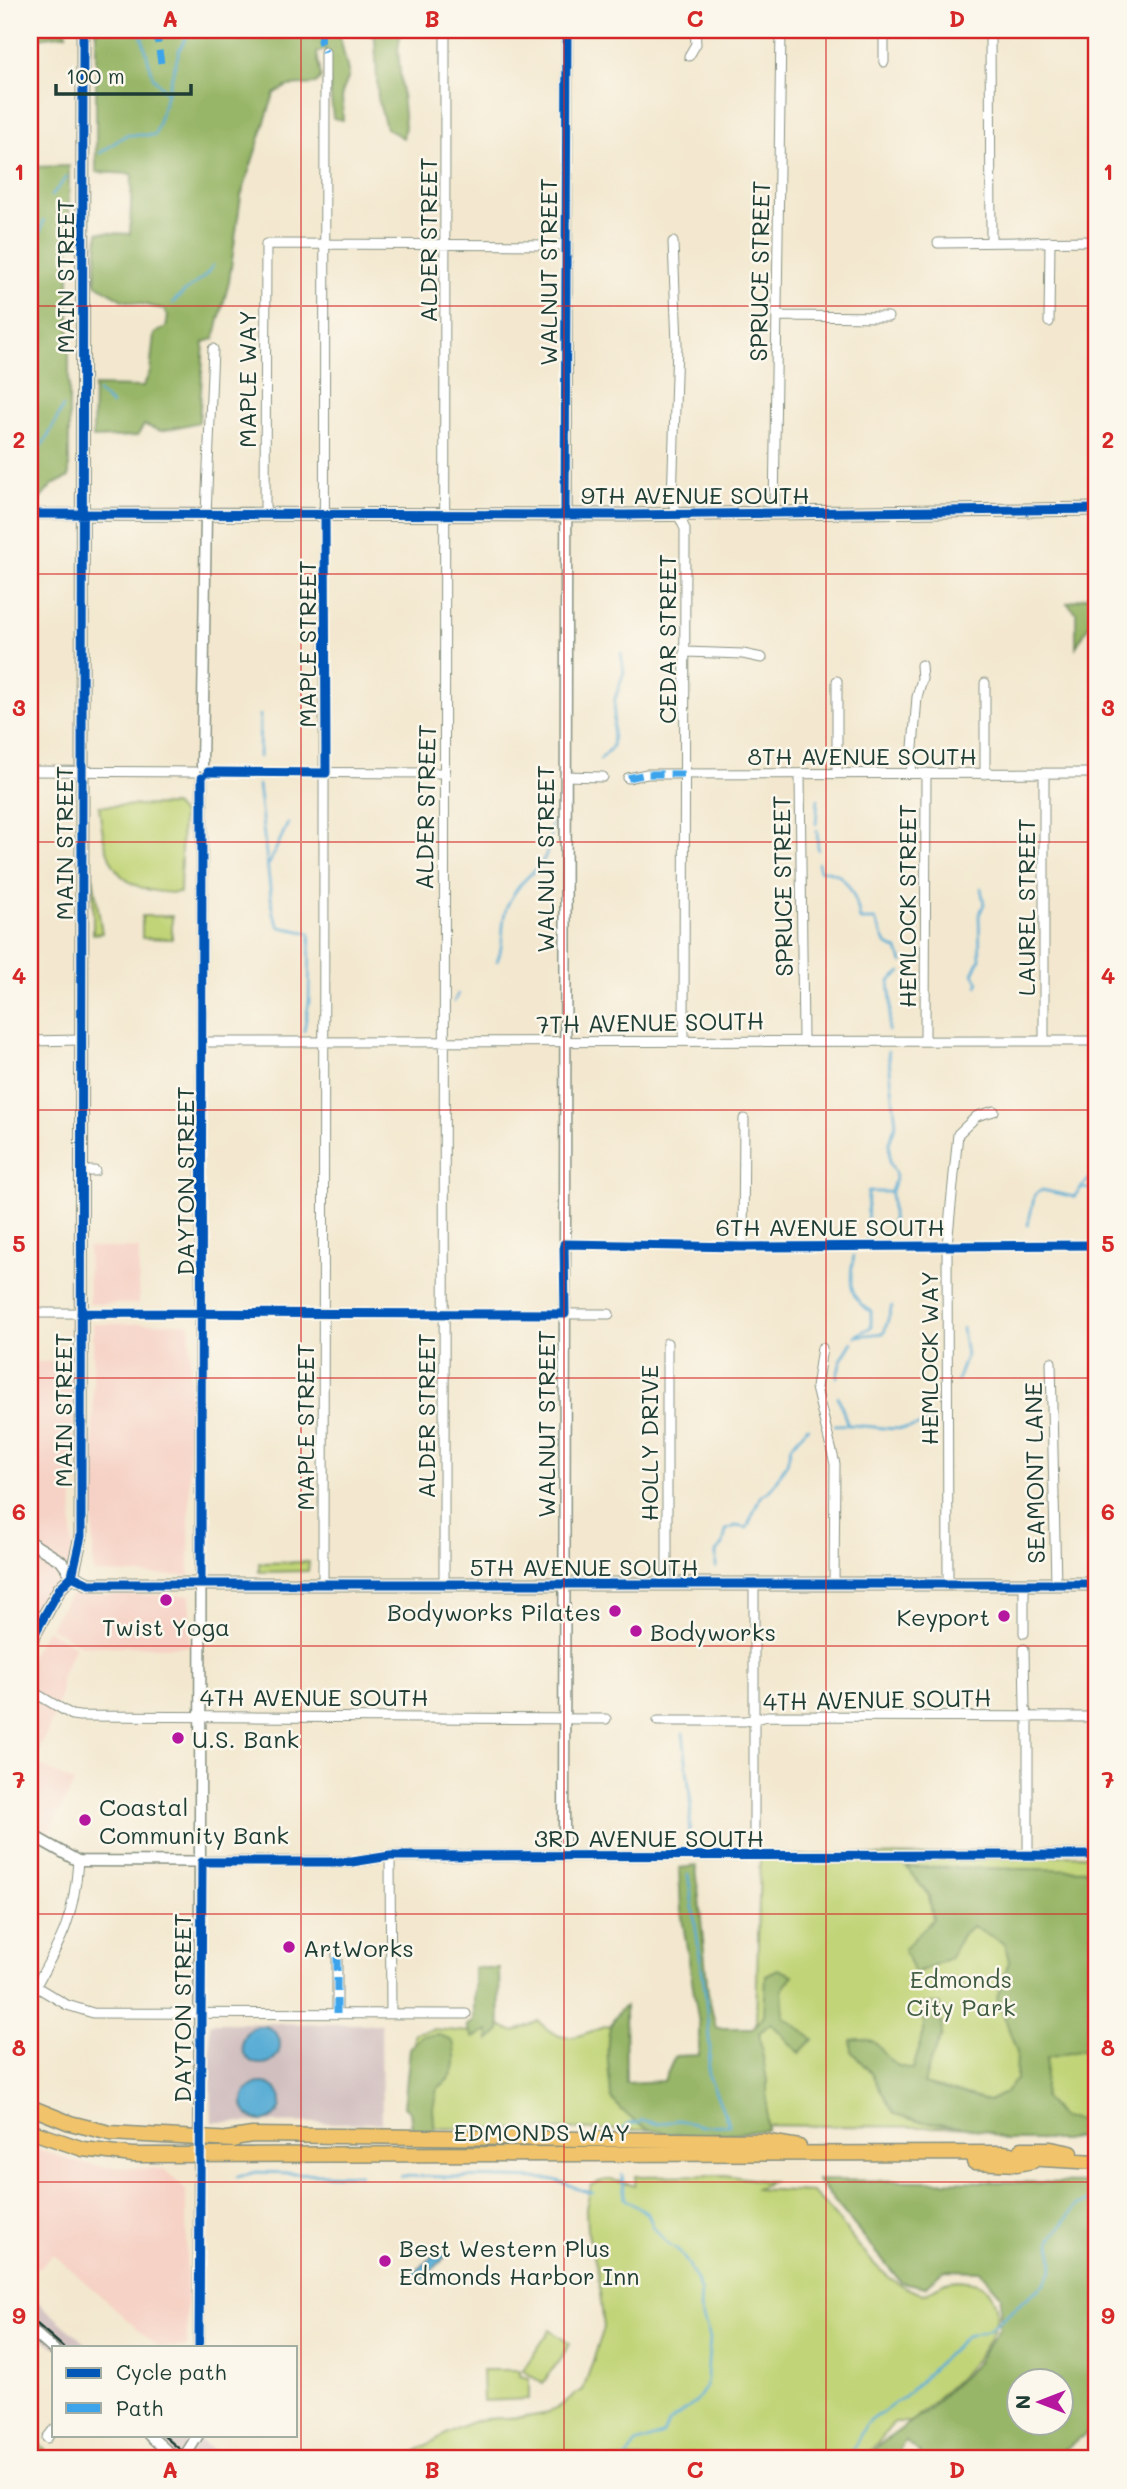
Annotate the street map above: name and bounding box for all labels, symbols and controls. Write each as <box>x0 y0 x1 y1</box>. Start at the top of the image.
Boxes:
text: A <box>162 3 178 33</box>
text: B <box>424 3 440 33</box>
text: C <box>686 3 704 33</box>
text: D <box>949 3 965 33</box>
scale bar <box>56 52 191 96</box>
text: 100 m <box>66 62 125 89</box>
text: 1 <box>14 156 24 186</box>
text: 1 <box>1103 156 1113 186</box>
street label: ALDER STREET <box>412 157 443 323</box>
street label: WALNUT STREET <box>532 178 563 366</box>
street label: SPRUCE STREET <box>742 180 776 362</box>
street label: MAIN STREET <box>49 199 80 353</box>
street label: MAPLE WAY <box>231 310 262 448</box>
text: 2 <box>13 424 25 454</box>
text: 2 <box>1102 424 1114 454</box>
street label: 9TH AVENUE SOUTH <box>581 479 809 510</box>
street label: CEDAR STREET <box>651 554 682 724</box>
street label: MAPLE STREET <box>291 560 322 728</box>
text: 3 <box>12 692 26 722</box>
text: 3 <box>1101 692 1115 722</box>
street label: ALDER STREET <box>408 724 442 890</box>
street label: 8TH AVENUE SOUTH <box>747 740 977 771</box>
street label: WALNUT STREET <box>529 765 560 953</box>
street label: MAIN STREET <box>48 766 79 920</box>
street label: SPRUCE STREET <box>765 795 799 977</box>
street label: HEMLOCK STREET <box>891 804 922 1008</box>
street label: LAUREL STREET <box>1010 818 1041 996</box>
text: 4 <box>12 960 26 990</box>
text: 4 <box>1101 960 1115 990</box>
street label: 7TH AVENUE SOUTH <box>536 1005 764 1039</box>
street label: DAYTON STREET <box>169 1086 200 1276</box>
street label: 6TH AVENUE SOUTH <box>715 1211 945 1242</box>
text: 5 <box>12 1228 26 1258</box>
text: 5 <box>1101 1228 1115 1258</box>
street label: HEMLOCK WAY <box>913 1271 944 1445</box>
street label: WALNUT STREET <box>530 1330 561 1518</box>
street label: MAIN STREET <box>47 1333 78 1487</box>
street label: ALDER STREET <box>410 1333 441 1499</box>
street label: MAPLE STREET <box>289 1343 320 1511</box>
street label: HOLLY DRIVE <box>633 1365 664 1521</box>
street label: SEAMONT LANE <box>1017 1382 1051 1564</box>
text: 6 <box>12 1496 26 1526</box>
text: 6 <box>1101 1496 1115 1526</box>
street label: 5TH AVENUE SOUTH <box>470 1551 698 1582</box>
marker: Twist Yoga <box>158 1592 174 1608</box>
place label: Bodyworks Pilates <box>387 1596 601 1627</box>
place label: Keyport <box>896 1601 990 1632</box>
marker: Bodyworks Pilates <box>607 1603 623 1619</box>
marker: Keyport <box>996 1608 1012 1624</box>
place label: Twist Yoga <box>102 1611 230 1642</box>
place label: Bodyworks <box>650 1616 776 1647</box>
marker: Bodyworks <box>628 1623 644 1639</box>
street label: 4TH AVENUE SOUTH <box>200 1681 428 1712</box>
street label: 4TH AVENUE SOUTH <box>762 1682 992 1716</box>
place label: U.S. Bank <box>192 1723 299 1754</box>
marker: U.S. Bank <box>170 1730 186 1746</box>
text: 7 <box>13 1764 26 1794</box>
text: 7 <box>1102 1764 1115 1794</box>
place label: Coastal Community Bank <box>99 1791 289 1850</box>
marker: Coastal Community Bank <box>77 1812 93 1828</box>
street label: 3RD AVENUE SOUTH <box>534 1822 764 1853</box>
street label: DAYTON STREET <box>166 1913 197 2103</box>
place label: ArtWorks <box>303 1932 414 1963</box>
marker: ArtWorks <box>281 1939 297 1955</box>
park label: Edmonds City Park <box>906 1963 1016 2022</box>
text: 8 <box>12 2032 26 2062</box>
text: 8 <box>1101 2032 1115 2062</box>
street label: EDMONDS WAY <box>453 2116 631 2147</box>
place label: Best Western Plus Edmonds Harbor Inn <box>399 2232 640 2291</box>
marker: Best Western Plus Edmonds Harbor Inn <box>377 2253 393 2269</box>
text: 9 <box>12 2300 26 2330</box>
text: 9 <box>1101 2300 1115 2330</box>
legend <box>52 2346 298 2436</box>
text: Cycle path <box>116 2358 226 2385</box>
north arrow <box>1004 2366 1074 2436</box>
text: Path <box>116 2394 163 2421</box>
text: N <box>1010 2395 1035 2409</box>
text: A <box>162 2454 178 2484</box>
text: B <box>424 2454 440 2484</box>
text: C <box>686 2454 704 2484</box>
text: D <box>949 2454 965 2484</box>

